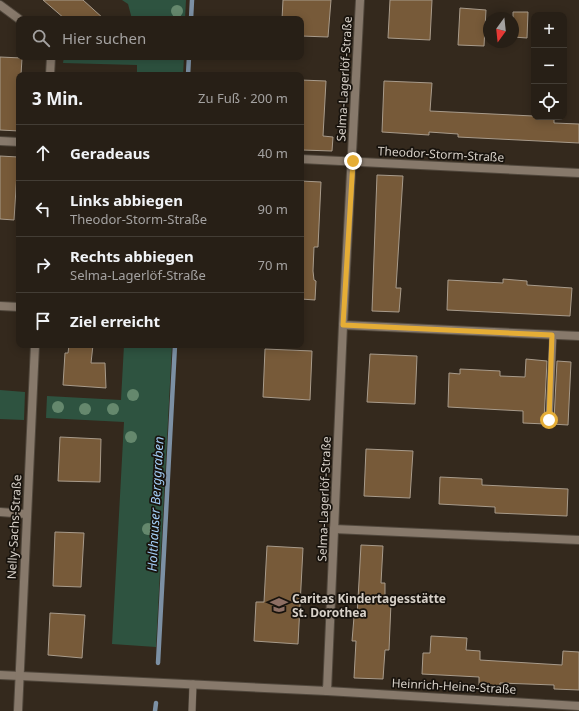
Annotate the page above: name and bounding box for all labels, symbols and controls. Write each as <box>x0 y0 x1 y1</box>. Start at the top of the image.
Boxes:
north arrow <box>483 12 519 48</box>
map controls <box>531 12 567 120</box>
button: + <box>531 12 567 48</box>
search box <box>16 16 304 60</box>
street label: Selma-Lagerlöf-Straße <box>332 16 356 142</box>
icon: search <box>30 27 52 49</box>
text: Hier suchen <box>62 28 146 48</box>
button: − <box>531 48 567 84</box>
button: locate <box>531 84 567 120</box>
text: 3 Min. <box>32 87 83 110</box>
text: Zu Fuß · 200 m <box>198 89 288 107</box>
icon: ahead <box>32 142 54 164</box>
street label: Theodor-Storm-Straße <box>377 142 505 166</box>
text: Geradeaus <box>70 143 150 163</box>
text: 40 m <box>258 144 288 162</box>
route end <box>344 152 362 170</box>
text: Links abbiegen <box>70 190 183 210</box>
icon: left <box>32 198 54 220</box>
text: 90 m <box>258 200 288 218</box>
text: Theodor-Storm-Straße <box>70 210 207 228</box>
text: Rechts abbiegen <box>70 246 194 266</box>
icon: right <box>32 254 54 276</box>
text: 70 m <box>258 256 288 274</box>
text: Selma-Lagerlöf-Straße <box>70 266 206 284</box>
icon: arrive <box>32 310 54 332</box>
text: Ziel erreicht <box>70 311 160 331</box>
route start <box>540 411 558 429</box>
water label: Holthauser Berggraben <box>142 436 168 572</box>
street label: Selma-Lagerlöf-Straße <box>313 436 335 562</box>
street label: Nelly-Sachs-Straße <box>3 474 25 580</box>
place label: Caritas Kindertagesstätte St. Dorothea <box>292 590 446 621</box>
school or university icon: Caritas Kindertagesstätte St. Dorothea <box>269 595 289 615</box>
street label: Heinrich-Heine-Straße <box>391 674 517 698</box>

